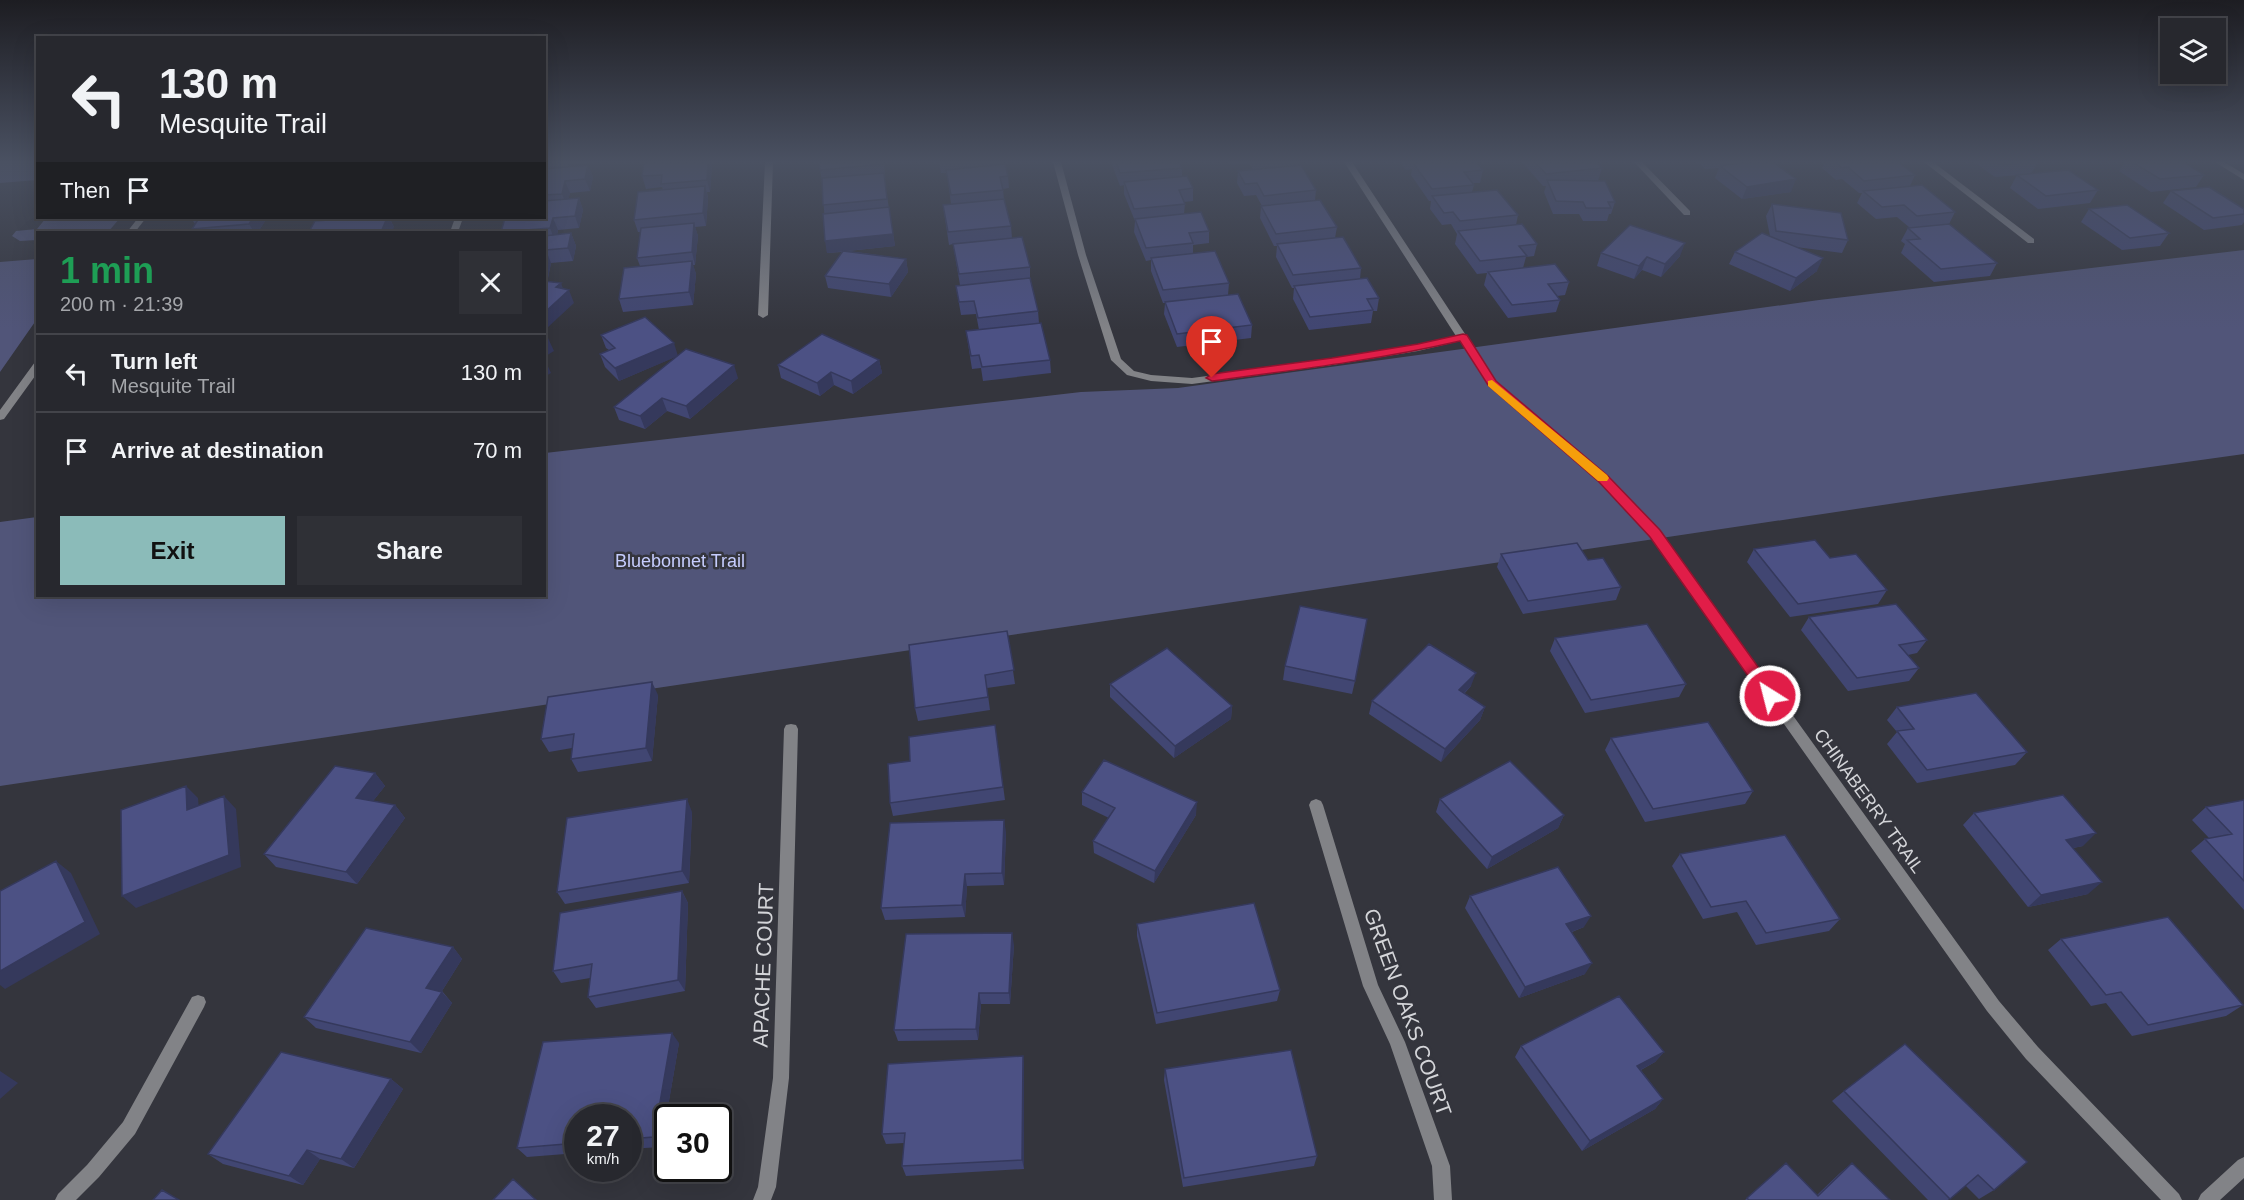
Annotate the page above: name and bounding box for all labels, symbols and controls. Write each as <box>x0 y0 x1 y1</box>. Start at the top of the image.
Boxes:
map controls <box>2160 18 2226 84</box>
button: layers <box>2160 18 2226 84</box>
icon: left <box>60 60 138 138</box>
text: 130 m <box>159 60 278 107</box>
text: Mesquite Trail <box>159 109 327 139</box>
icon: arrive <box>122 174 155 207</box>
text: Then <box>60 178 110 203</box>
text: 1 min <box>60 250 154 291</box>
button: close <box>459 251 522 314</box>
text: 200 m · 21:39 <box>60 293 183 315</box>
pin <box>1186 316 1237 378</box>
icon: arrive <box>1195 325 1228 358</box>
text: Turn left <box>111 349 197 374</box>
icon: left <box>60 357 93 390</box>
text: 130 m <box>461 360 522 385</box>
text: Mesquite Trail <box>111 375 236 397</box>
icon: arrive <box>60 435 93 468</box>
text: Arrive at destination <box>111 438 324 463</box>
text: 70 m <box>473 438 522 463</box>
button: Exit <box>60 516 285 585</box>
button: Share <box>297 516 522 585</box>
park label: Bluebonnet Trail <box>615 551 745 571</box>
position arrow <box>1738 664 1802 728</box>
street label: CHINABERRY TRAIL <box>1810 725 1928 877</box>
street label: APACHE COURT <box>749 882 777 1048</box>
street label: GREEN OAKS COURT <box>1360 905 1456 1119</box>
speed limit sign: 30 <box>654 1104 732 1182</box>
text: 27 <box>586 1119 620 1152</box>
text: km/h <box>587 1150 619 1167</box>

